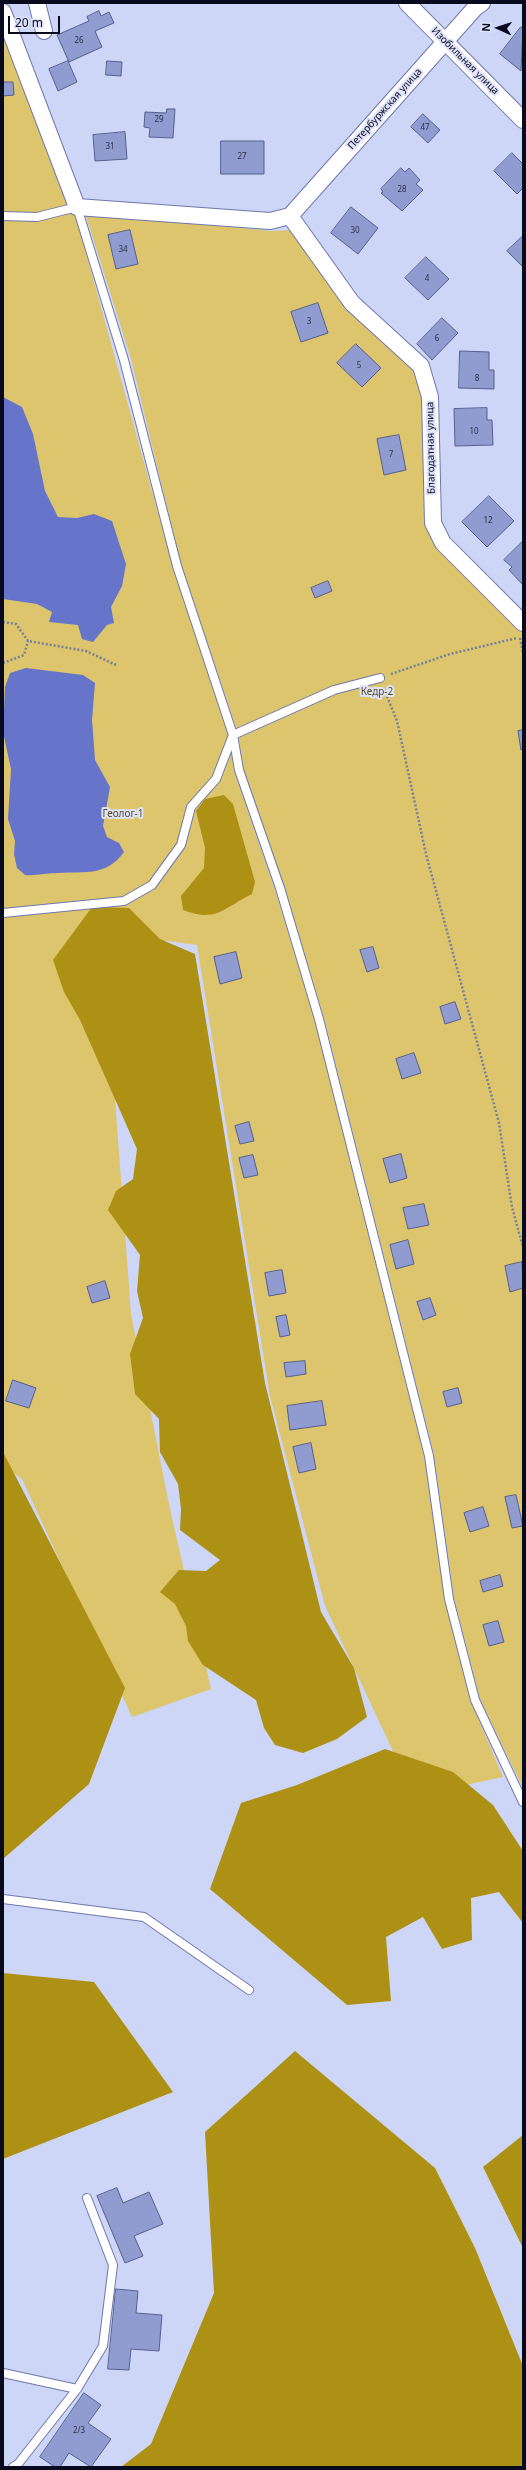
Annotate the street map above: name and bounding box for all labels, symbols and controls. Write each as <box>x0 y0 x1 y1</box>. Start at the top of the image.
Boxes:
scale bar <box>10 8 62 34</box>
north arrow <box>478 8 518 48</box>
text: 20 m <box>15 14 43 31</box>
text: N <box>478 22 493 32</box>
street label: Изобильная улица <box>429 25 501 97</box>
house number: 26 <box>74 36 84 46</box>
street label: Петербуржская улица <box>345 66 425 152</box>
house number: 29 <box>154 115 164 125</box>
house number: 47 <box>420 123 430 133</box>
house number: 31 <box>105 142 115 152</box>
house number: 27 <box>237 152 247 162</box>
house number: 28 <box>397 185 407 195</box>
house number: 30 <box>350 226 360 236</box>
house number: 34 <box>118 245 128 255</box>
house number: 4 <box>425 274 429 284</box>
house number: 3 <box>307 317 311 327</box>
house number: 6 <box>435 334 439 344</box>
house number: 5 <box>357 361 361 371</box>
house number: 8 <box>475 374 479 384</box>
street label: Благодатная улица <box>424 402 438 494</box>
house number: 10 <box>469 427 479 437</box>
house number: 7 <box>389 450 393 460</box>
house number: 12 <box>483 516 493 526</box>
park label: Кедр-2 <box>361 686 393 698</box>
park label: Геолог-1 <box>102 808 144 820</box>
house number: 2/3 <box>73 2426 85 2436</box>

